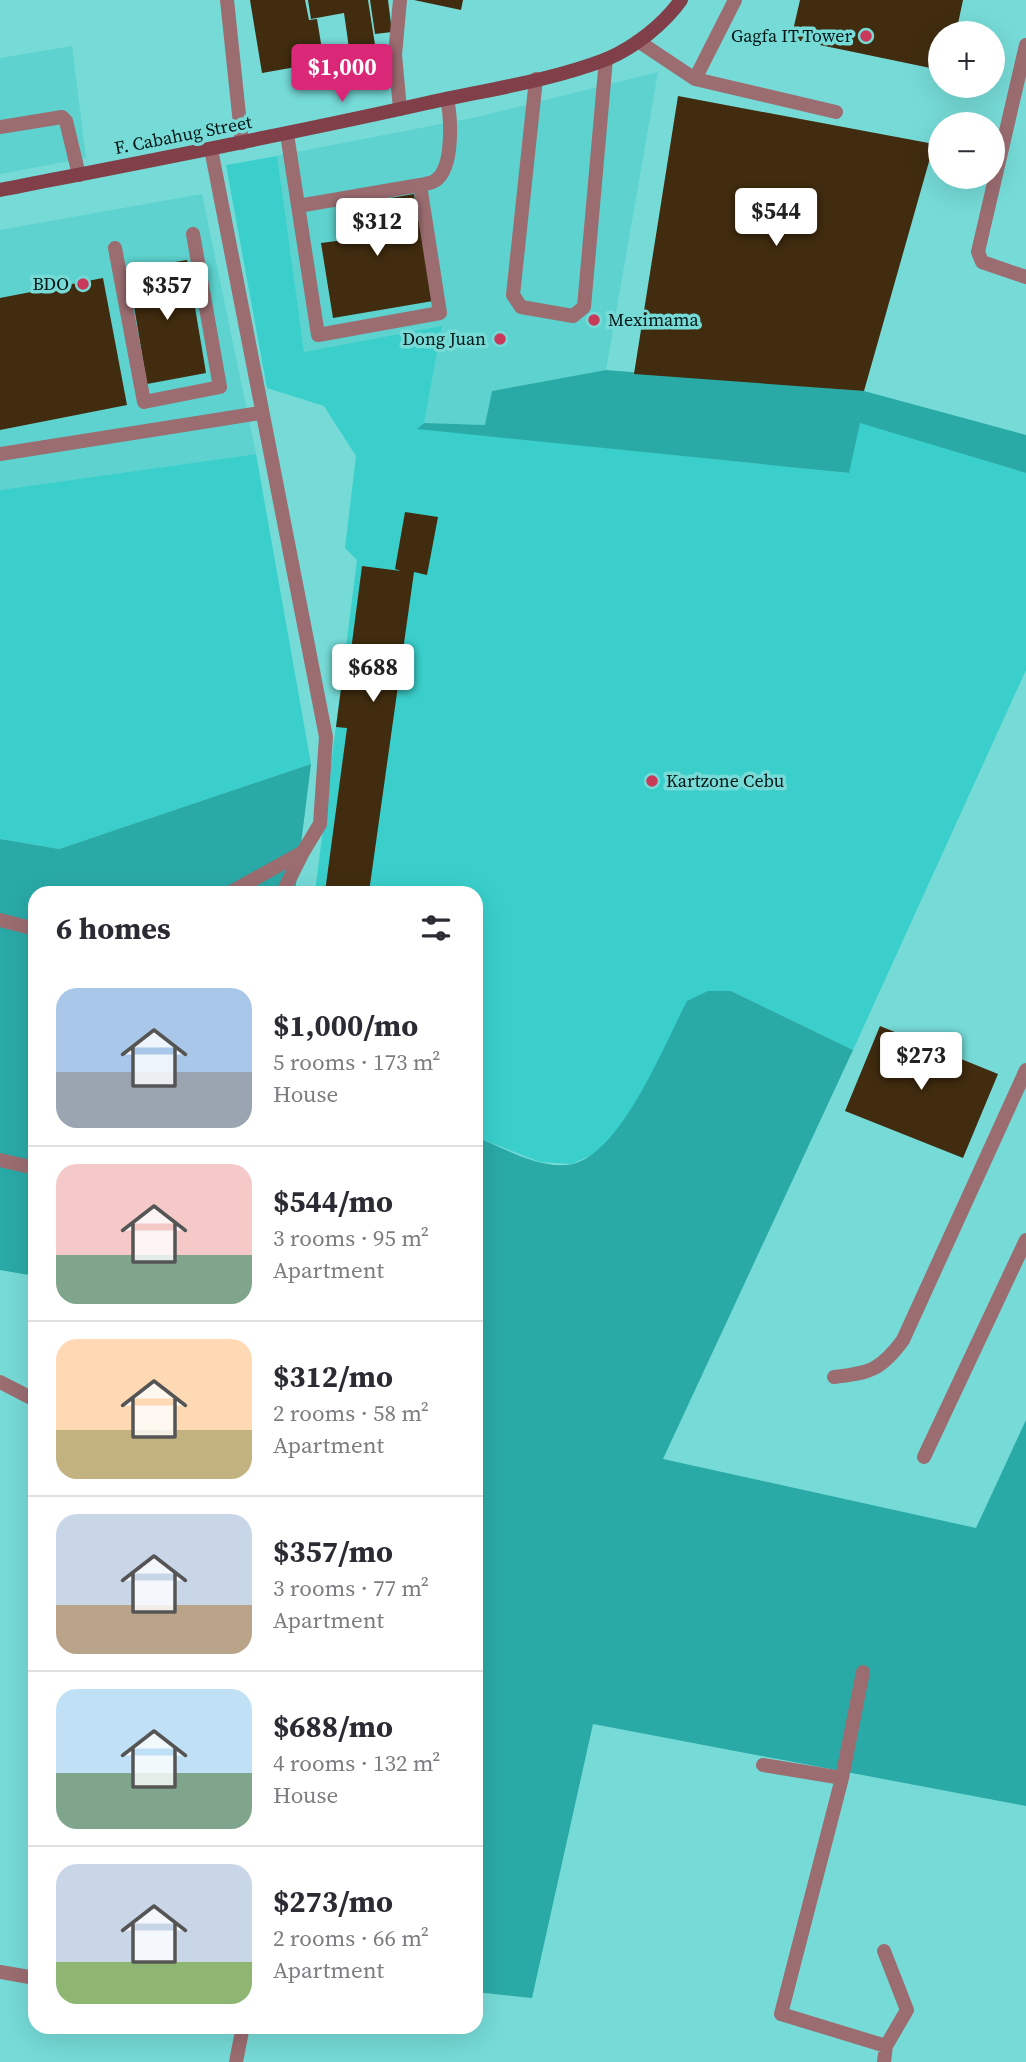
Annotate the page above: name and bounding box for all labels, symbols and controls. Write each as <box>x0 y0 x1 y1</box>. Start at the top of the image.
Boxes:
map controls <box>928 21 1005 189</box>
button: + <box>928 21 1005 98</box>
place label: Gagfa IT Tower <box>731 23 852 48</box>
marker: Gagfa IT Tower <box>858 28 874 44</box>
pin: $1,000 <box>285 44 399 104</box>
text: $1,000 <box>307 51 377 83</box>
street label: F. Cabahug Street <box>112 109 254 160</box>
button: − <box>928 112 1005 189</box>
pin: $544 <box>735 188 817 248</box>
text: $544 <box>751 195 801 227</box>
pin: $312 <box>336 198 418 258</box>
text: $312 <box>352 205 402 237</box>
pin: $357 <box>126 262 208 322</box>
text: $357 <box>142 269 192 301</box>
place label: BDO <box>32 271 69 296</box>
marker: BDO <box>75 276 91 292</box>
place label: Meximama <box>608 307 699 332</box>
marker: Meximama <box>586 312 602 328</box>
place label: Dong Juan <box>402 326 486 351</box>
marker: Dong Juan <box>492 331 508 347</box>
pin: $688 <box>332 644 414 704</box>
text: $688 <box>348 651 398 683</box>
place label: Kartzone Cebu <box>666 768 784 793</box>
marker: Kartzone Cebu <box>644 773 660 789</box>
text: 6 homes <box>56 908 171 949</box>
icon: filters <box>417 909 455 947</box>
text: $1,000/mo <box>273 1005 418 1046</box>
icon: home <box>112 1016 196 1100</box>
pin: $273 <box>880 1032 962 1092</box>
text: $273 <box>896 1039 946 1071</box>
text: 5 rooms · 173 m² <box>273 1046 440 1078</box>
text: House <box>273 1078 338 1110</box>
text: $544/mo <box>273 1181 393 1222</box>
icon: home <box>112 1192 196 1276</box>
text: 3 rooms · 95 m² <box>273 1222 429 1254</box>
text: Apartment <box>273 1254 384 1286</box>
text: $312/mo <box>273 1356 393 1397</box>
icon: home <box>112 1367 196 1451</box>
text: 2 rooms · 58 m² <box>273 1397 429 1429</box>
text: Apartment <box>273 1429 384 1461</box>
text: $357/mo <box>273 1531 393 1572</box>
icon: home <box>112 1542 196 1626</box>
text: 3 rooms · 77 m² <box>273 1572 429 1604</box>
text: Apartment <box>273 1604 384 1636</box>
text: $688/mo <box>273 1706 393 1747</box>
icon: home <box>112 1717 196 1801</box>
text: 4 rooms · 132 m² <box>273 1747 440 1779</box>
text: House <box>273 1779 338 1811</box>
text: $273/mo <box>273 1881 393 1922</box>
icon: home <box>112 1892 196 1976</box>
text: 2 rooms · 66 m² <box>273 1922 429 1954</box>
text: Apartment <box>273 1954 384 1986</box>

